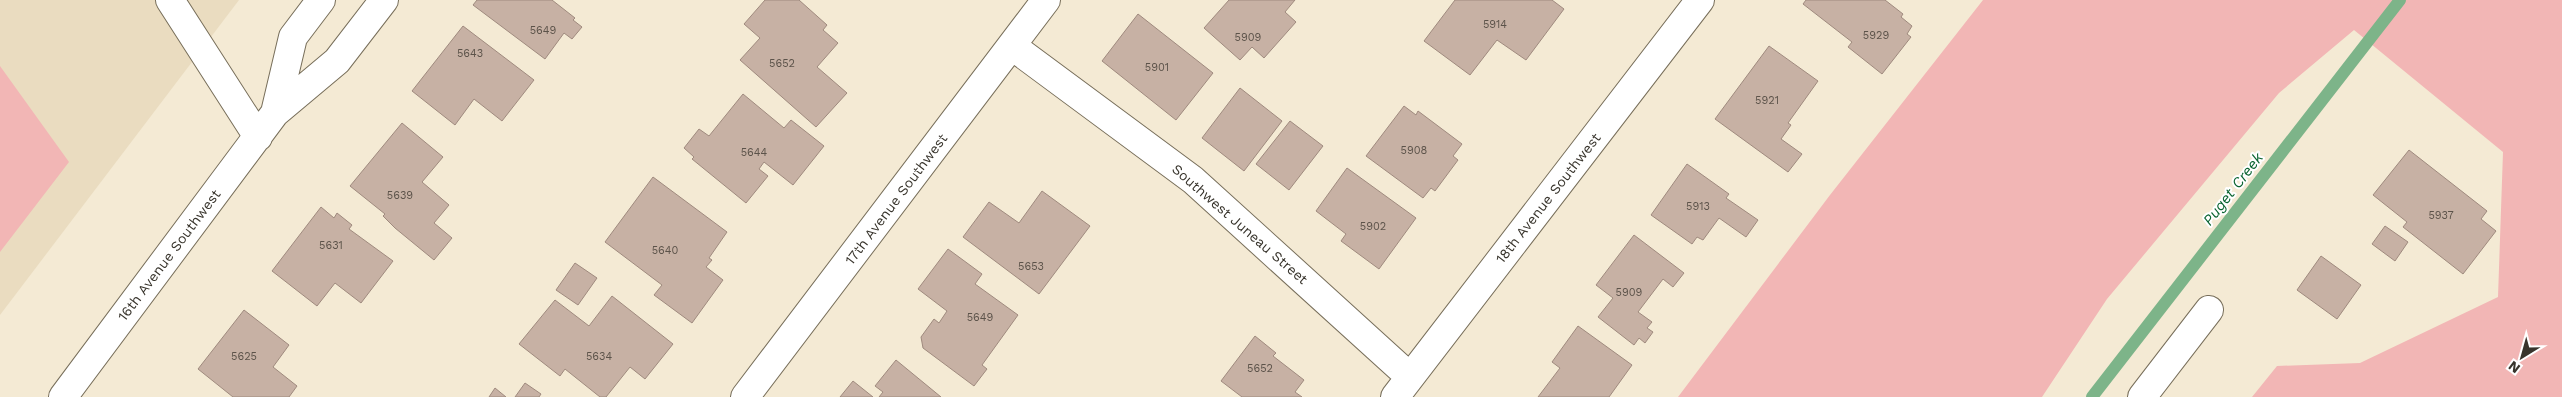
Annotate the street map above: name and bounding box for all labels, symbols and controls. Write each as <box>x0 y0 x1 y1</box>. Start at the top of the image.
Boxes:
house number: 5914 <box>1483 18 1507 31</box>
house number: 5649 <box>530 24 557 37</box>
house number: 5929 <box>1863 29 1889 42</box>
house number: 5909 <box>1235 31 1262 44</box>
house number: 5643 <box>457 47 483 60</box>
house number: 5652 <box>769 57 795 70</box>
house number: 5901 <box>1145 61 1169 74</box>
house number: 5921 <box>1755 94 1779 107</box>
street label: 17th Avenue Southwest <box>842 130 950 268</box>
street label: 18th Avenue Southwest <box>1492 130 1604 266</box>
house number: 5908 <box>1401 144 1428 157</box>
house number: 5644 <box>741 146 768 159</box>
water label: Puget Creek <box>2199 148 2268 229</box>
street label: Southwest Juneau Street <box>1169 161 1311 287</box>
street label: 16th Avenue Southwest <box>114 186 224 324</box>
house number: 5639 <box>387 189 413 202</box>
house number: 5913 <box>1686 200 1710 213</box>
house number: 5937 <box>2428 209 2454 222</box>
house number: 5902 <box>1360 220 1386 233</box>
house number: 5631 <box>319 239 343 252</box>
house number: 5640 <box>652 244 678 257</box>
house number: 5653 <box>1018 260 1044 273</box>
house number: 5909 <box>1616 286 1643 299</box>
house number: 5649 <box>967 311 994 324</box>
north arrow <box>2497 332 2547 382</box>
house number: 5625 <box>231 350 257 363</box>
house number: 5634 <box>586 350 612 363</box>
text: N <box>2505 358 2523 377</box>
house number: 5652 <box>1247 362 1273 375</box>

